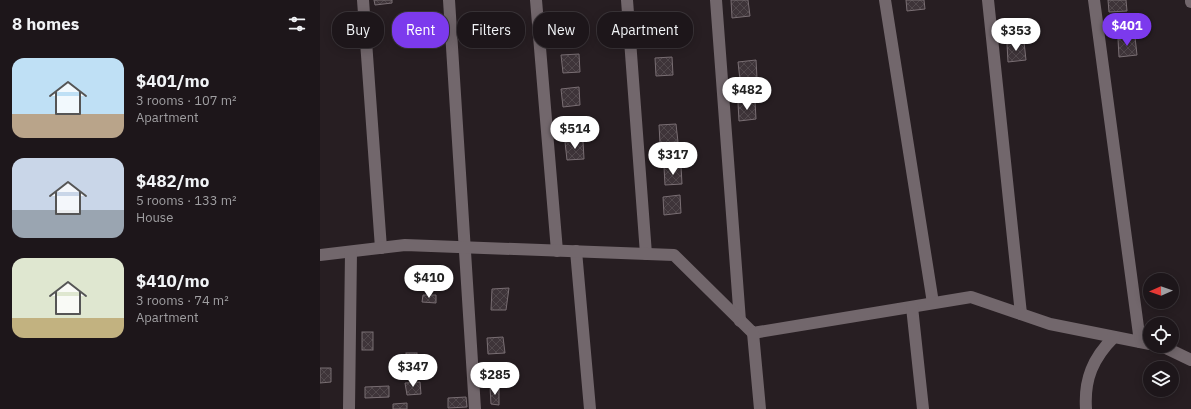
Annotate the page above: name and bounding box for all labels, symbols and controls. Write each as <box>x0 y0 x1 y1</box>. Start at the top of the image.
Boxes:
chip: Buy <box>332 12 384 48</box>
chip: Rent <box>392 12 449 48</box>
chip: Filters <box>457 12 525 48</box>
chip: New <box>533 12 589 48</box>
chip: Apartment <box>597 12 693 48</box>
text: 8 homes <box>12 13 79 35</box>
icon: filters <box>286 13 308 35</box>
pin: $401 <box>1103 13 1151 47</box>
text: $401 <box>1111 17 1143 34</box>
pin: $353 <box>992 18 1040 52</box>
text: $353 <box>1000 22 1032 39</box>
text: $401/mo <box>136 70 209 92</box>
icon: home <box>44 74 92 122</box>
pin: $482 <box>723 77 771 111</box>
text: $482 <box>731 81 763 98</box>
text: 3 rooms · 107 m² <box>136 92 237 109</box>
text: Apartment <box>136 109 199 126</box>
pin: $514 <box>551 116 599 150</box>
text: $514 <box>559 120 591 137</box>
pin: $317 <box>649 142 697 176</box>
text: $317 <box>657 146 689 163</box>
text: $482/mo <box>136 170 209 192</box>
icon: home <box>44 174 92 222</box>
text: 5 rooms · 133 m² <box>136 192 237 209</box>
text: House <box>136 209 173 226</box>
pin: $410 <box>405 265 453 299</box>
text: $410 <box>413 269 445 286</box>
text: $410/mo <box>136 270 209 292</box>
north arrow <box>1143 273 1179 309</box>
map controls <box>1143 273 1179 397</box>
icon: home <box>44 274 92 322</box>
text: 3 rooms · 74 m² <box>136 292 229 309</box>
text: Apartment <box>136 309 199 326</box>
button: locate <box>1143 317 1179 353</box>
pin: $347 <box>389 354 437 388</box>
text: $347 <box>397 358 429 375</box>
button: layers <box>1143 361 1179 397</box>
pin: $285 <box>471 362 519 396</box>
text: $285 <box>479 366 511 383</box>

